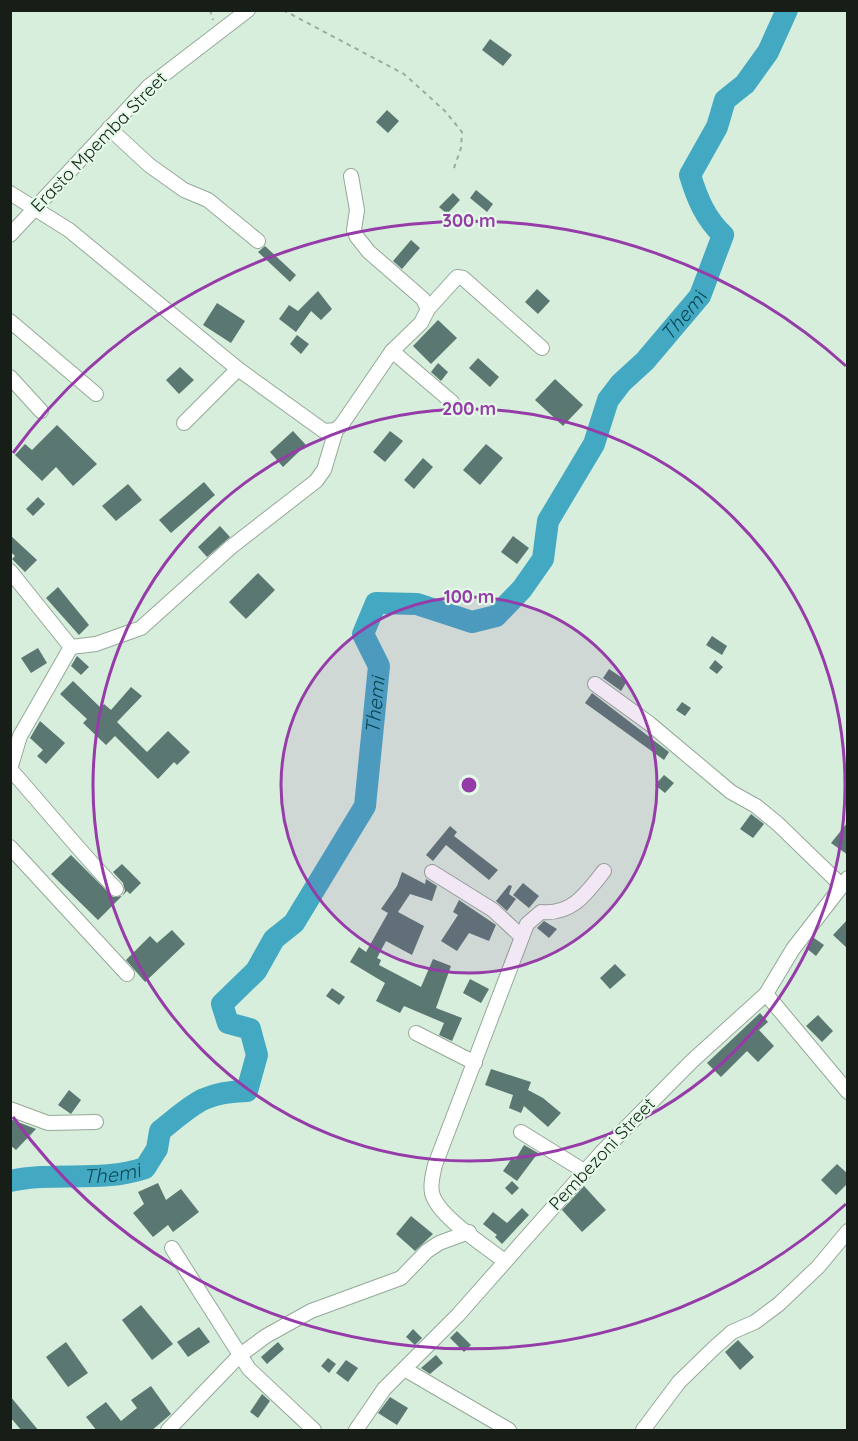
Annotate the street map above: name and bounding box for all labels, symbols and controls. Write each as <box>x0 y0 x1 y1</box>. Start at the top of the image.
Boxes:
street label: Erasto Mpemba Street <box>26 67 172 217</box>
text: 300 m <box>442 209 496 232</box>
water label: Themi <box>655 286 713 346</box>
text: 200 m <box>442 397 496 420</box>
text: 100 m <box>444 585 494 608</box>
water label: Themi <box>359 673 390 735</box>
centre of rings <box>459 775 479 795</box>
street label: Pembezoni Street <box>543 1092 660 1215</box>
water label: Themi <box>83 1156 146 1188</box>

